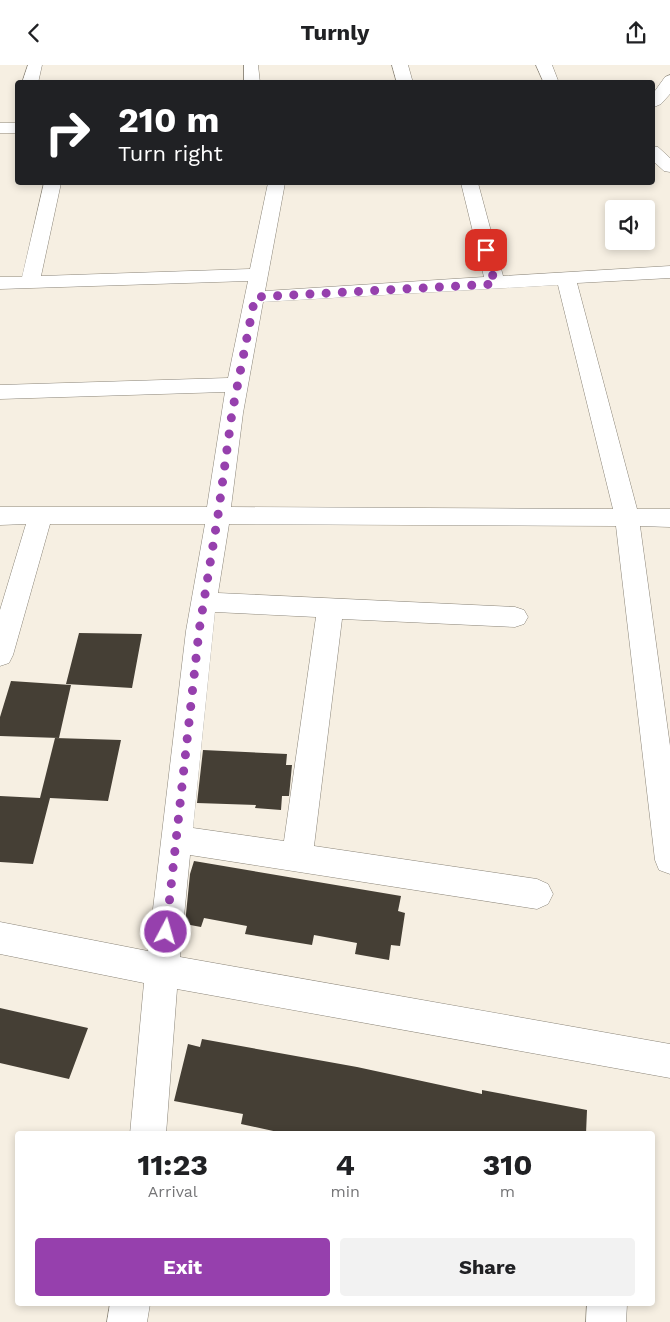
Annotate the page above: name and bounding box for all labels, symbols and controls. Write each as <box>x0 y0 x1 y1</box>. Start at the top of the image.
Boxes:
icon: back <box>20 19 48 47</box>
icon: share <box>622 19 650 47</box>
text: Turnly <box>301 20 369 45</box>
text: 210 m <box>118 99 219 141</box>
icon: right <box>35 100 100 165</box>
text: Turn right <box>118 141 223 166</box>
map controls <box>605 200 655 250</box>
button: sound <box>605 200 655 250</box>
pin <box>465 229 507 271</box>
icon: arrive <box>472 236 500 264</box>
position arrow <box>139 905 191 957</box>
text: 11:23 <box>137 1147 208 1182</box>
text: 4 <box>336 1147 355 1182</box>
text: 310 <box>482 1147 533 1182</box>
text: Arrival <box>148 1182 198 1201</box>
text: min <box>331 1182 360 1201</box>
text: m <box>500 1182 515 1201</box>
button: Exit <box>35 1238 330 1296</box>
button: Share <box>340 1238 635 1296</box>

